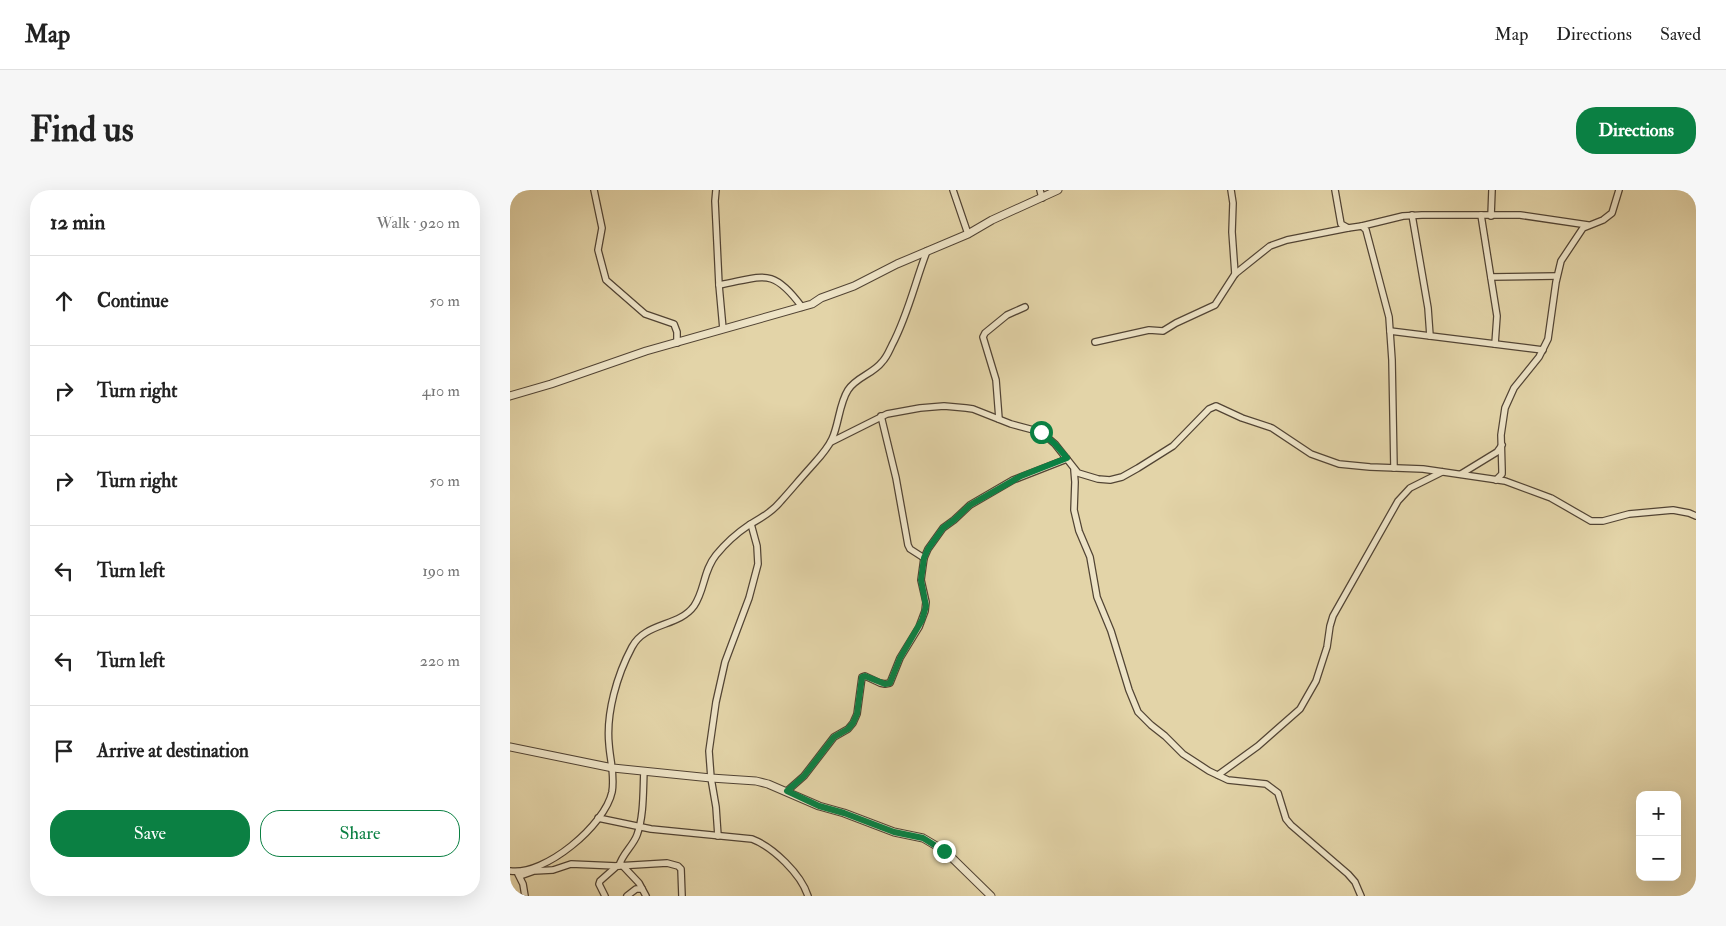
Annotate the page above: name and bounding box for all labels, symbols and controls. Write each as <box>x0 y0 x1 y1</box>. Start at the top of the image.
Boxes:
text: Map <box>25 19 70 50</box>
text: Map <box>1495 23 1528 46</box>
text: Directions <box>1556 23 1632 46</box>
text: Saved <box>1660 23 1701 46</box>
button: Directions <box>1576 107 1696 154</box>
text: Find us <box>30 108 134 152</box>
text: 12 min <box>50 209 105 236</box>
text: Walk · 920 m <box>377 213 460 233</box>
icon: ahead <box>50 287 78 315</box>
text: Continue <box>97 289 168 313</box>
text: 50 m <box>429 291 460 311</box>
icon: right <box>50 377 78 405</box>
text: Turn right <box>97 379 177 403</box>
text: 410 m <box>422 381 460 401</box>
route start <box>1030 421 1053 444</box>
icon: right <box>50 467 78 495</box>
text: Turn right <box>97 469 177 493</box>
text: 50 m <box>429 471 460 491</box>
icon: left <box>50 557 78 585</box>
text: Turn left <box>97 559 165 583</box>
text: 190 m <box>422 561 460 581</box>
icon: left <box>50 647 78 675</box>
text: Turn left <box>97 649 165 673</box>
text: 220 m <box>420 651 460 671</box>
icon: arrive <box>50 737 78 765</box>
text: Arrive at destination <box>97 739 249 763</box>
map controls <box>1636 791 1681 881</box>
button: + <box>1636 791 1681 836</box>
button: Save <box>50 810 250 857</box>
button: Share <box>260 810 460 857</box>
button: − <box>1636 836 1681 881</box>
route end <box>933 840 956 863</box>

